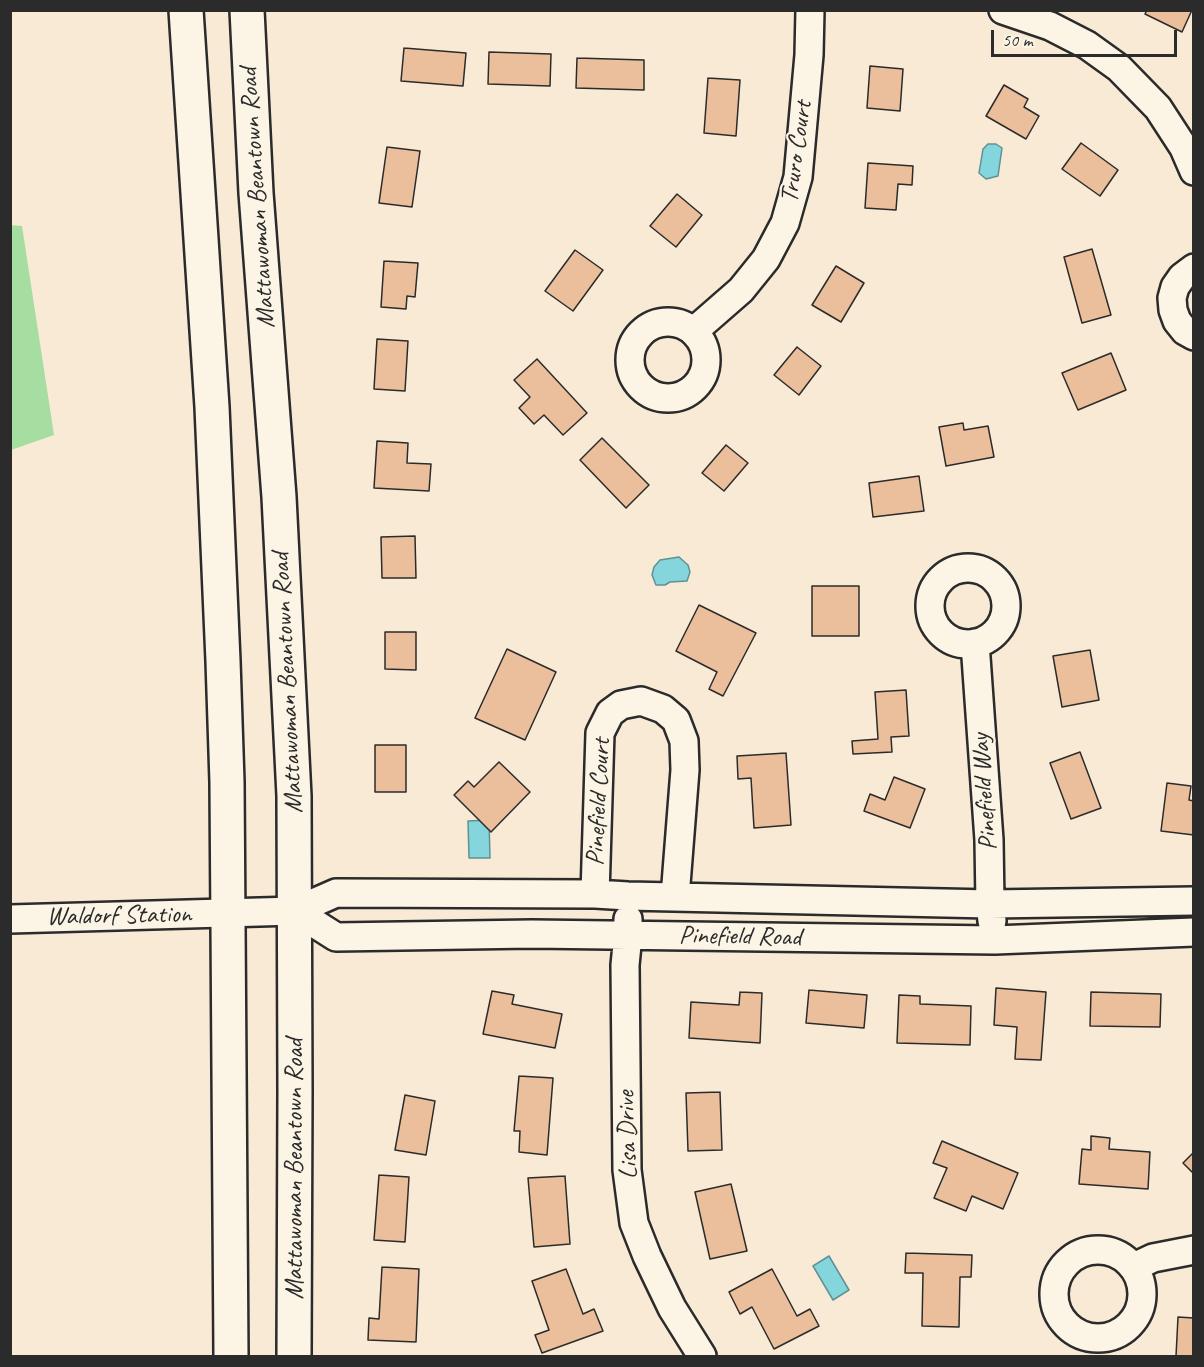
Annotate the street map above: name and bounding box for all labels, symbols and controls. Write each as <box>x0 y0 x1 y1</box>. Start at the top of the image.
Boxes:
scale bar <box>994 18 1180 56</box>
text: 50 m <box>1002 29 1033 51</box>
street label: Mattawoman Beantown Road <box>233 67 283 329</box>
street label: Truro Court <box>774 99 820 205</box>
street label: Mattawoman Beantown Road <box>266 552 310 814</box>
street label: Pinefield Way <box>965 733 1005 851</box>
street label: Pinefield Court <box>580 737 618 867</box>
street label: Waldorf Station <box>46 899 192 933</box>
street label: Pinefield Road <box>679 920 801 954</box>
street label: Mattawoman Beantown Road <box>279 1038 311 1300</box>
street label: Lisa Drive <box>611 1090 645 1180</box>

